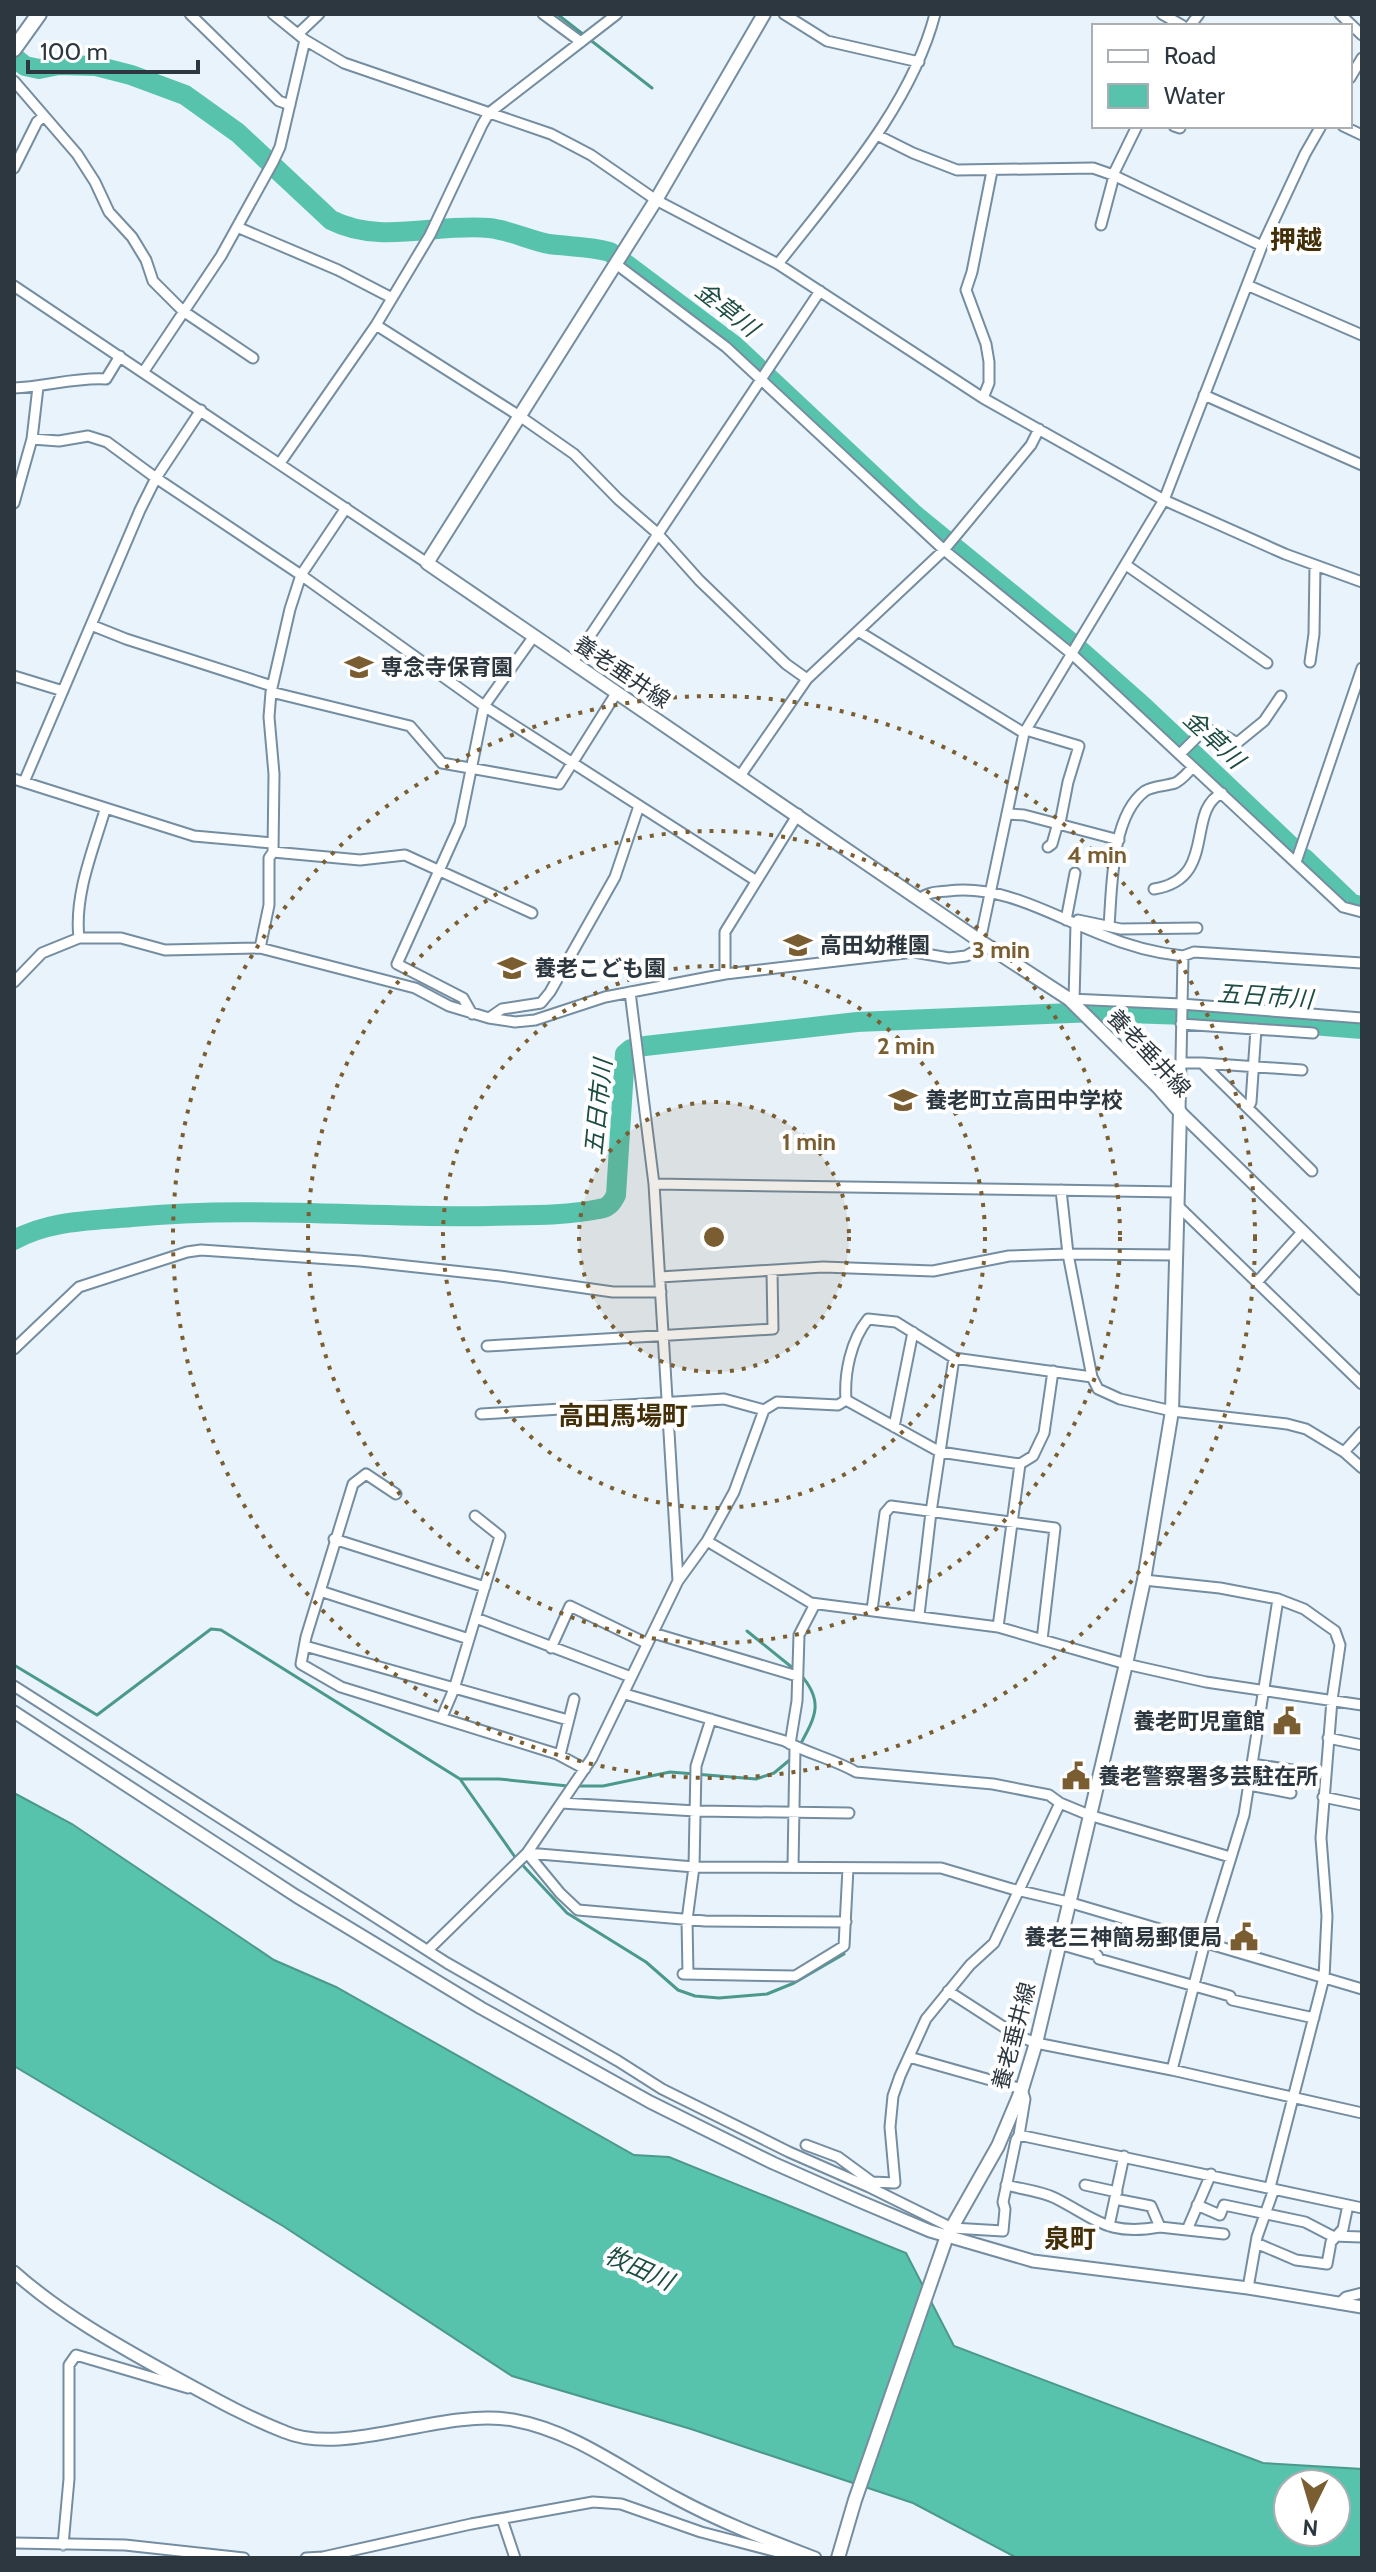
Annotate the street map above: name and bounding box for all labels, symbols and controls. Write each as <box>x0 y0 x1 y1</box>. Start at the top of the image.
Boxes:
scale bar <box>28 24 198 74</box>
legend <box>1092 24 1352 128</box>
text: 100 m <box>40 37 108 66</box>
text: Road <box>1164 41 1216 70</box>
text: Water <box>1164 81 1225 110</box>
district label: 押越 <box>1270 224 1322 256</box>
water label: 金草川 <box>690 275 767 344</box>
street label: 養老垂井線 <box>569 630 675 714</box>
school or university icon: 専念寺保育園 <box>344 652 374 682</box>
place label: 専念寺保育園 <box>381 654 513 681</box>
water label: 金草川 <box>1178 704 1252 776</box>
text: 4 min <box>1067 840 1127 869</box>
school or university icon: 高田幼稚園 <box>783 930 813 960</box>
place label: 高田幼稚園 <box>820 932 930 959</box>
text: 3 min <box>972 935 1030 964</box>
school or university icon: 養老こども園 <box>497 953 527 983</box>
place label: 養老こども園 <box>534 955 666 982</box>
water label: 五日市川 <box>1216 978 1317 1014</box>
street label: 養老垂井線 <box>1102 1004 1196 1102</box>
text: 2 min <box>877 1031 935 1060</box>
water label: 五日市川 <box>579 1055 618 1156</box>
school or university icon: 養老町立高田中学校 <box>888 1085 918 1115</box>
place label: 養老町立高田中学校 <box>925 1087 1123 1114</box>
text: 1 min <box>782 1127 836 1156</box>
centre of rings <box>700 1223 728 1251</box>
district label: 高田馬場町 <box>558 1400 688 1432</box>
public building icon: 養老町児童館 <box>1272 1706 1302 1736</box>
place label: 養老町児童館 <box>1133 1708 1265 1735</box>
public building icon: 養老警察署多芸駐在所 <box>1061 1761 1091 1791</box>
place label: 養老警察署多芸駐在所 <box>1098 1763 1318 1790</box>
public building icon: 養老三神簡易郵便局 <box>1229 1922 1259 1952</box>
place label: 養老三神簡易郵便局 <box>1024 1924 1222 1951</box>
street label: 養老垂井線 <box>987 1979 1041 2093</box>
district label: 泉町 <box>1044 2223 1096 2255</box>
water label: 牧田川 <box>600 2240 681 2297</box>
north arrow <box>1272 2468 1352 2548</box>
text: N <box>1301 2513 1319 2542</box>

